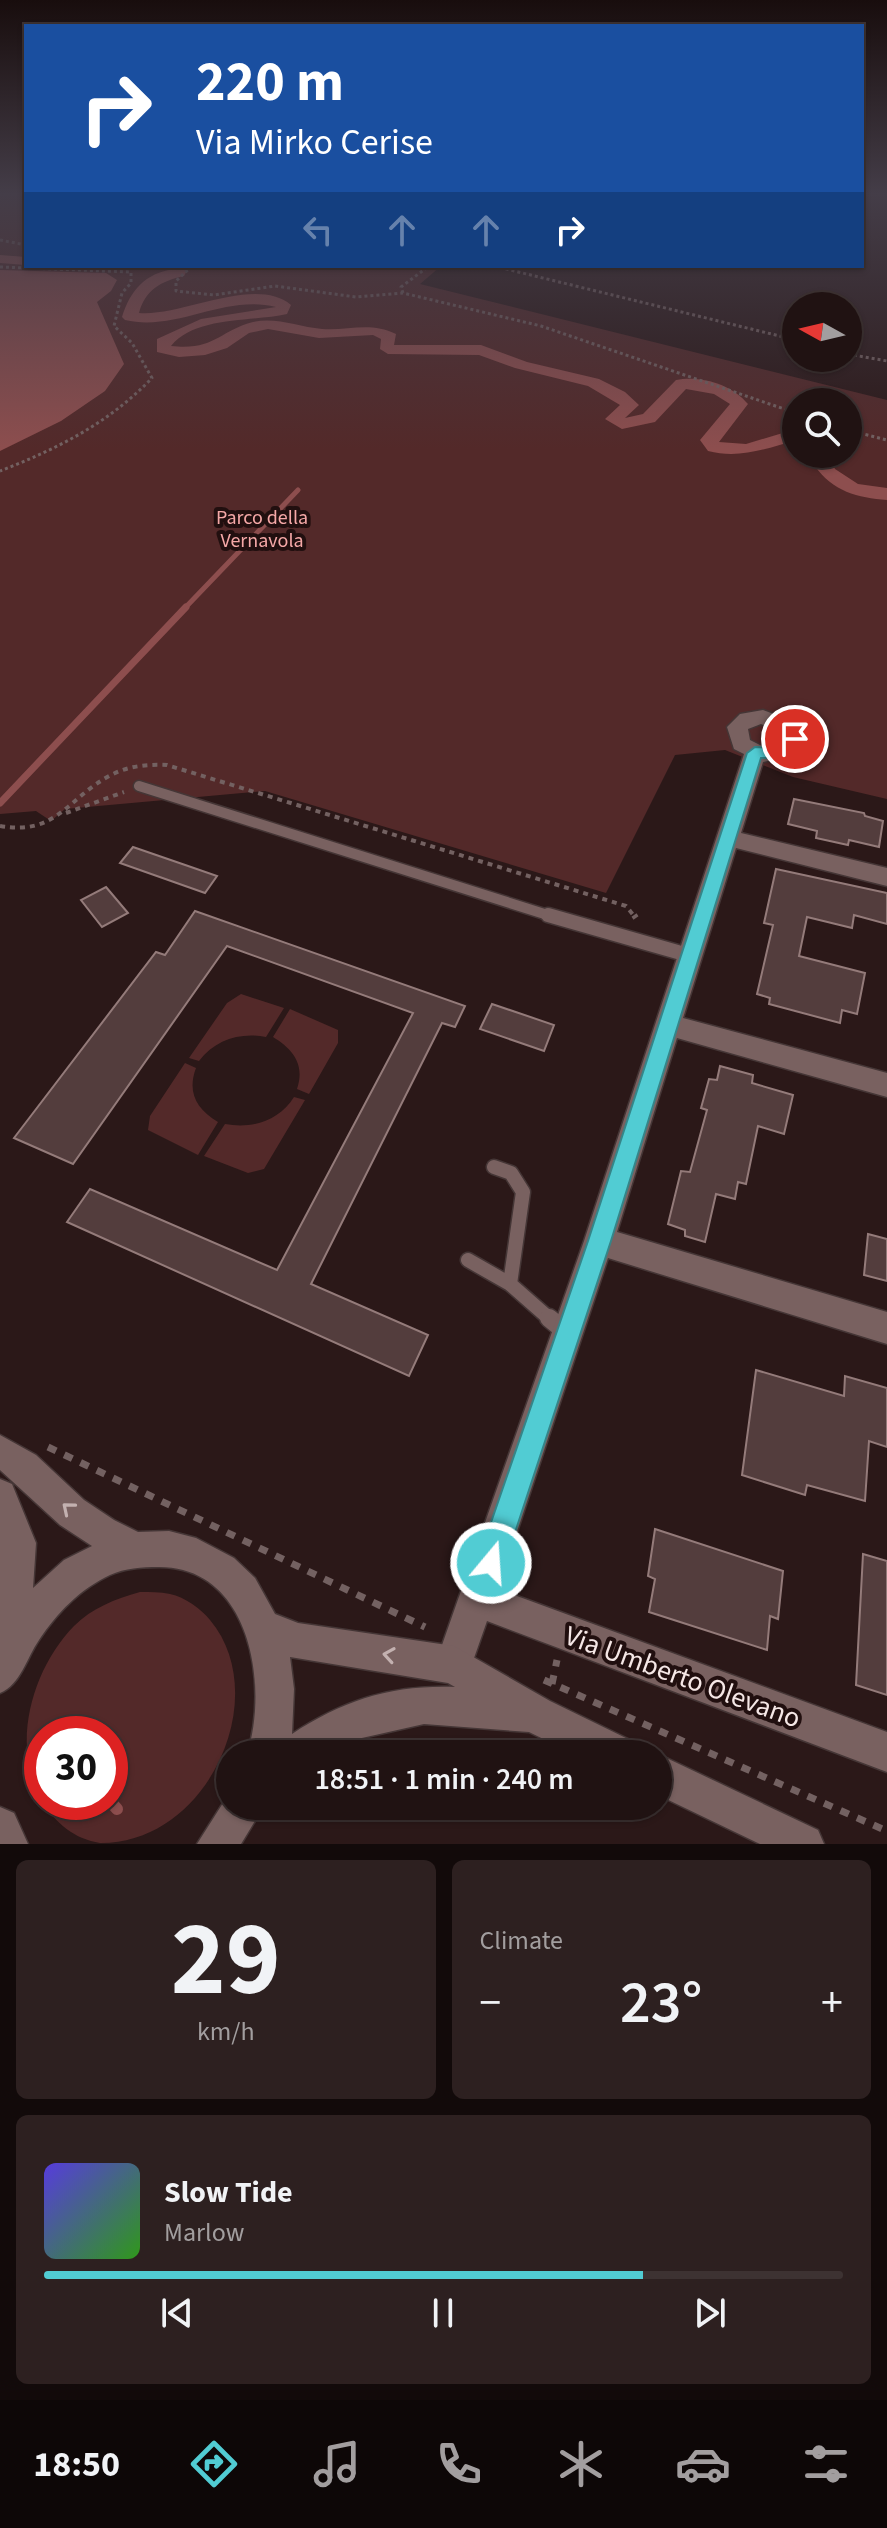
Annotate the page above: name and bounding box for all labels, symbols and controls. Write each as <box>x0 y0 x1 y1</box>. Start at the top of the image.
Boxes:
text: 220 m <box>196 43 344 122</box>
icon: right <box>64 56 168 160</box>
text: Via Mirko Cerise <box>196 117 433 168</box>
icon: left <box>296 208 340 252</box>
icon: ahead <box>380 208 424 252</box>
icon: ahead <box>464 208 508 252</box>
icon: right <box>548 208 592 252</box>
north arrow <box>782 292 862 372</box>
map controls <box>782 292 862 468</box>
button: search <box>782 388 862 468</box>
park label: Parco della Vernavola <box>216 504 308 555</box>
pin <box>761 705 829 773</box>
icon: arrive <box>773 717 817 761</box>
one-way arrow <box>63 1504 78 1518</box>
position arrow <box>449 1521 533 1605</box>
street label: Via Umberto Olevano <box>559 1616 806 1738</box>
one-way arrow <box>382 1647 396 1664</box>
speed limit sign: 30 <box>24 1716 128 1820</box>
text: 18:51 · 1 min · 240 m <box>314 1758 574 1801</box>
text: 29 <box>171 1887 281 2035</box>
text: Climate <box>480 1922 563 1959</box>
text: 23° <box>620 1961 702 2046</box>
text: − <box>480 1972 501 2035</box>
text: + <box>821 1972 843 2035</box>
text: km/h <box>197 2013 255 2050</box>
text: Slow Tide <box>164 2171 293 2214</box>
text: Marlow <box>164 2214 244 2251</box>
icon: previous <box>155 2291 199 2335</box>
icon: pause <box>421 2291 465 2335</box>
icon: next <box>688 2291 732 2335</box>
icon: directions <box>186 2436 242 2492</box>
icon: music <box>309 2436 365 2492</box>
icon: phone <box>431 2436 487 2492</box>
icon: climate <box>553 2436 609 2492</box>
icon: car <box>675 2436 731 2492</box>
icon: filters <box>798 2436 854 2492</box>
text: 18:50 <box>33 2439 120 2490</box>

